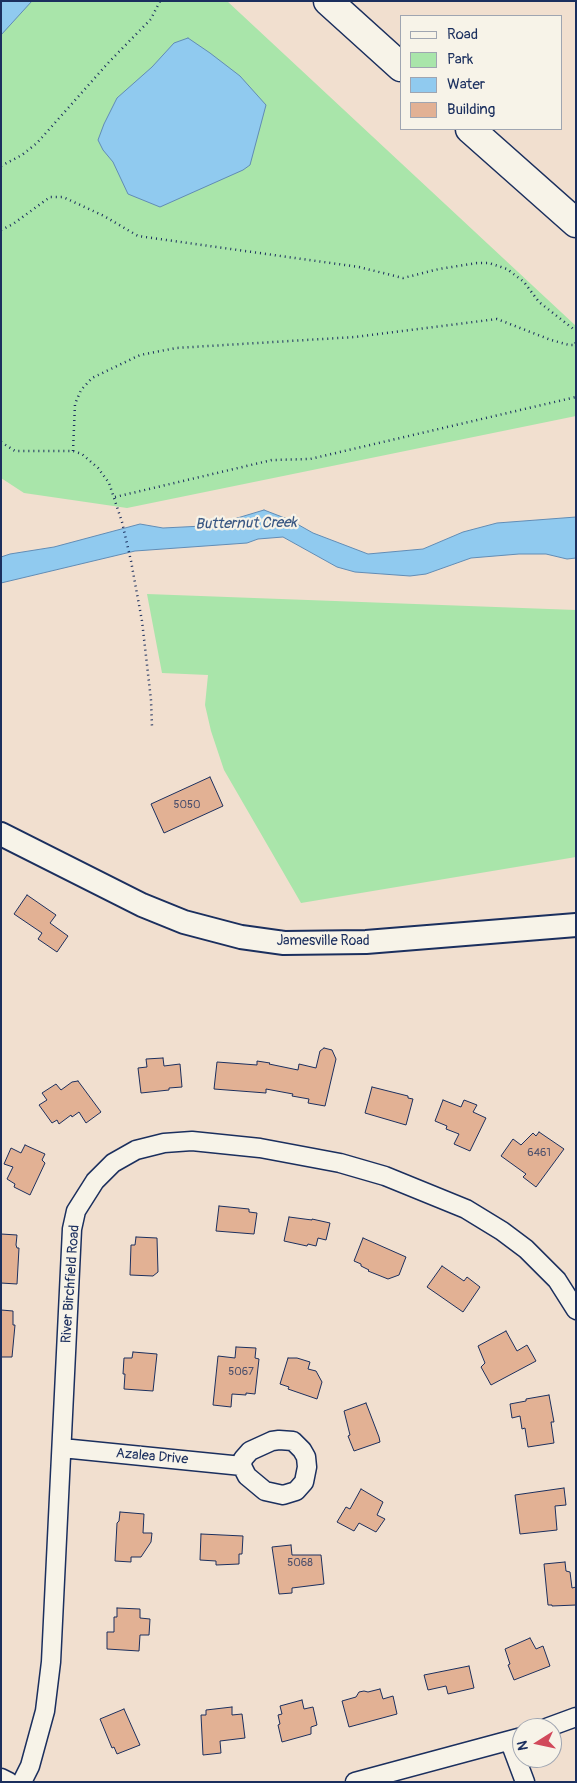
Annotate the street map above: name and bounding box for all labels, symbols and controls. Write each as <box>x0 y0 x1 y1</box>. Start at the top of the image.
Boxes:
legend <box>400 15 562 130</box>
text: Road <box>447 25 478 44</box>
text: Park <box>447 50 473 69</box>
text: Water <box>447 75 485 94</box>
text: Building <box>447 100 495 119</box>
water label: Butternut Creek <box>195 514 297 534</box>
house number: 5050 <box>174 798 200 812</box>
street label: Jamesville Road <box>276 933 370 949</box>
house number: 6461 <box>527 1146 551 1160</box>
street label: River Birchfield Road <box>58 1224 84 1344</box>
house number: 5067 <box>228 1365 254 1379</box>
street label: Azalea Drive <box>115 1445 189 1469</box>
house number: 5068 <box>287 1556 313 1570</box>
north arrow <box>512 1718 562 1768</box>
text: N <box>514 1739 532 1752</box>

